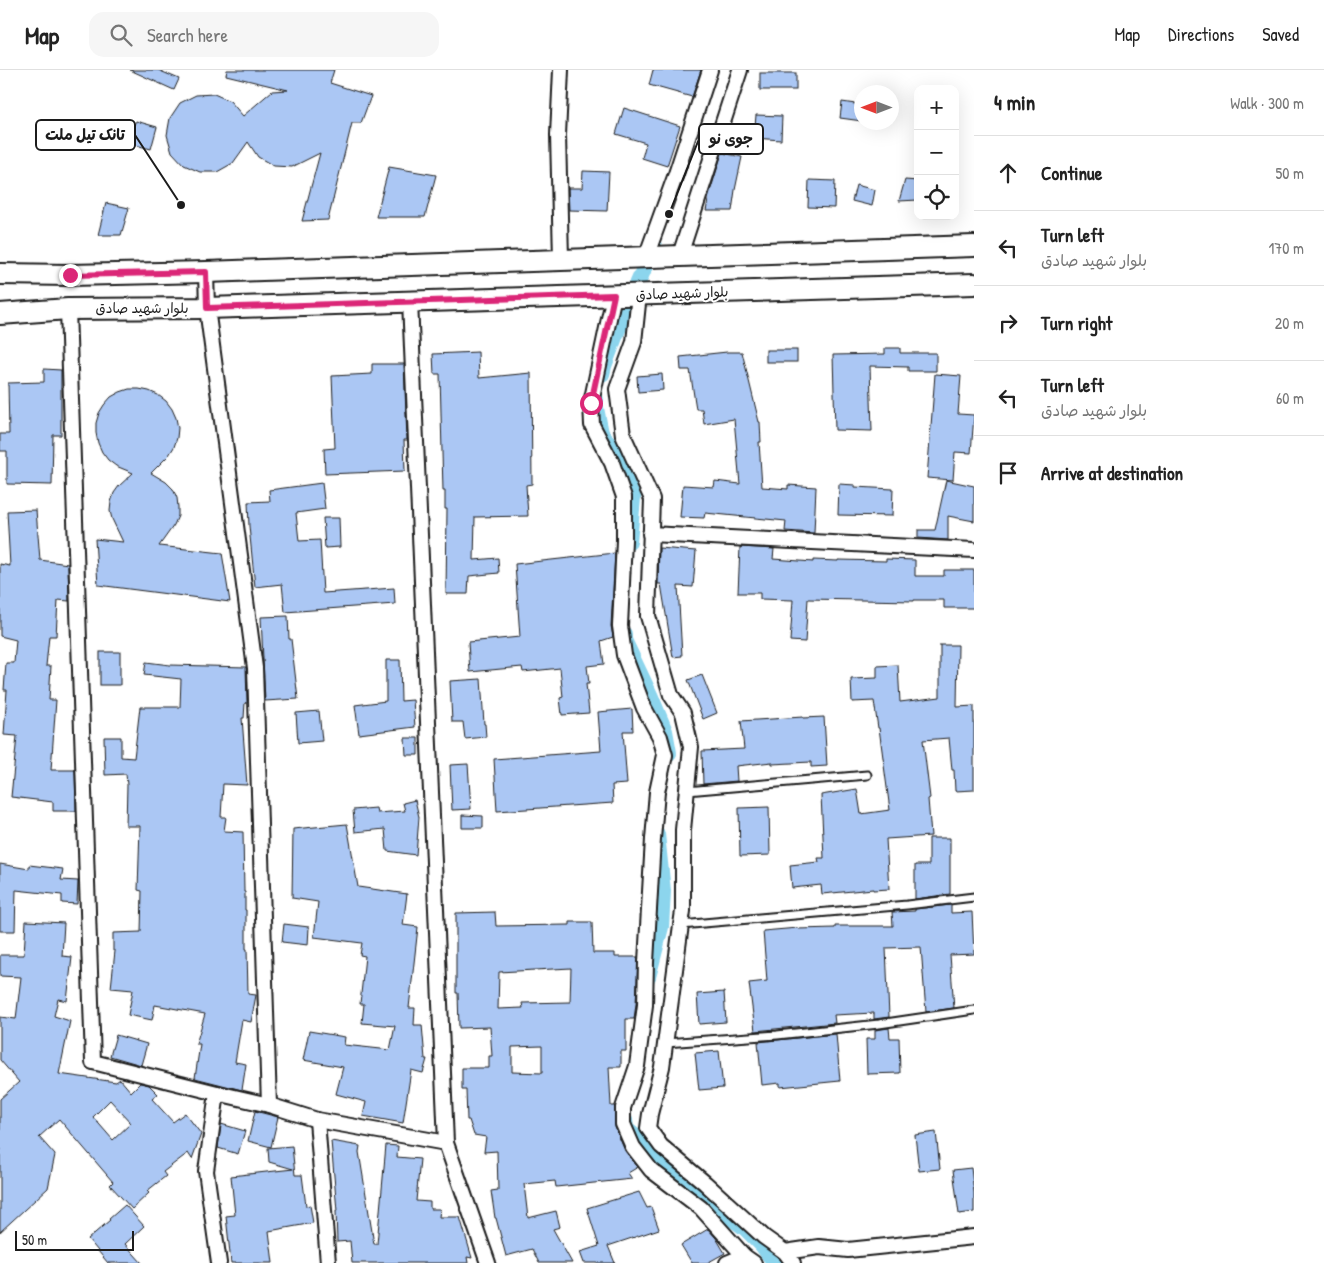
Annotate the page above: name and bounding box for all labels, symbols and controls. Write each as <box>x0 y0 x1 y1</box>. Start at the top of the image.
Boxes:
search box <box>89 12 439 57</box>
text: Map <box>25 19 59 51</box>
icon: search <box>107 21 135 49</box>
text: Search here <box>147 22 228 48</box>
text: Map <box>1115 22 1140 47</box>
text: Directions <box>1168 22 1234 47</box>
text: Saved <box>1262 22 1299 47</box>
north arrow <box>854 85 899 130</box>
map controls <box>914 85 959 220</box>
button: + <box>914 85 959 130</box>
text: 4 min <box>994 88 1035 117</box>
text: Walk · 300 m <box>1230 92 1304 114</box>
callout: تانک تیل ملت <box>36 120 135 150</box>
text: تانک تیل ملت <box>45 124 125 145</box>
callout: جوی نو <box>699 124 763 154</box>
text: جوی نو <box>708 128 753 149</box>
button: − <box>914 130 959 175</box>
icon: ahead <box>994 159 1022 187</box>
text: Continue <box>1041 160 1102 186</box>
text: 50 m <box>1276 162 1304 184</box>
button: locate <box>914 175 959 220</box>
text: Turn left <box>1041 222 1104 248</box>
icon: left <box>994 234 1022 262</box>
text: 170 m <box>1269 237 1304 259</box>
text: بلوار شهید صادق <box>1041 249 1147 271</box>
route end <box>59 264 82 287</box>
street label: بلوار شهید صادق <box>635 281 729 304</box>
street label: بلوار شهید صادق <box>96 298 188 317</box>
icon: right <box>994 309 1022 337</box>
text: Turn right <box>1041 310 1112 336</box>
text: 20 m <box>1275 312 1304 334</box>
text: Turn left <box>1041 372 1104 398</box>
icon: left <box>994 384 1022 412</box>
text: 60 m <box>1276 387 1304 409</box>
route start <box>580 392 603 415</box>
text: بلوار شهید صادق <box>1041 399 1147 421</box>
icon: arrive <box>994 459 1022 487</box>
text: Arrive at destination <box>1041 460 1183 486</box>
scale bar <box>15 1228 134 1251</box>
text: 50 m <box>22 1230 47 1249</box>

